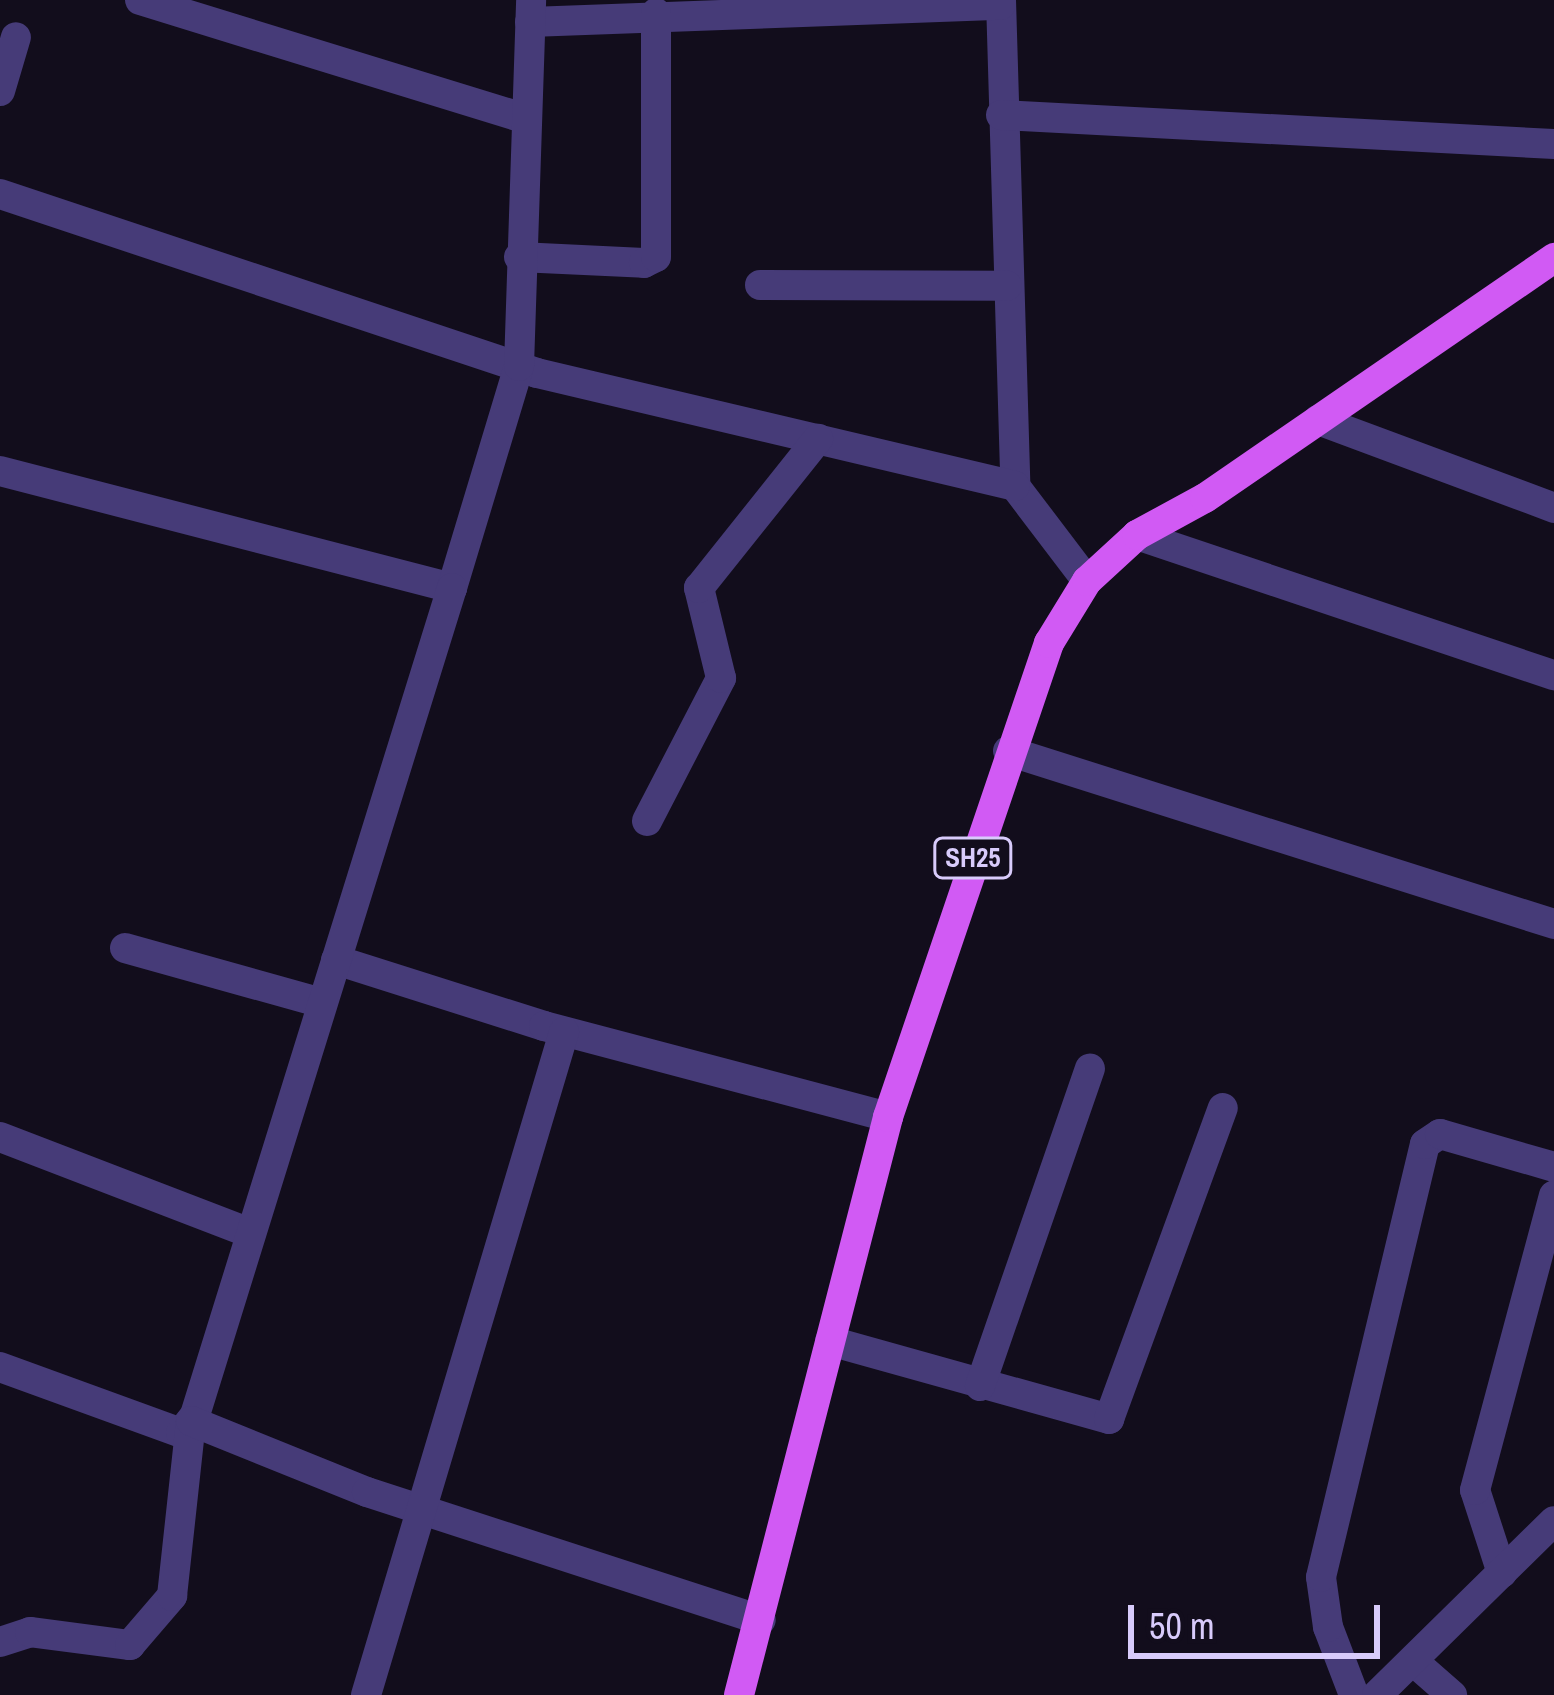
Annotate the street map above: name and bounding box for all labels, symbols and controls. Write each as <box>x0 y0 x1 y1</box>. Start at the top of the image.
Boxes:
road number: SH25 <box>931 837 1015 879</box>
scale bar <box>1134 1581 1386 1655</box>
text: 50 m <box>1149 1602 1215 1650</box>

